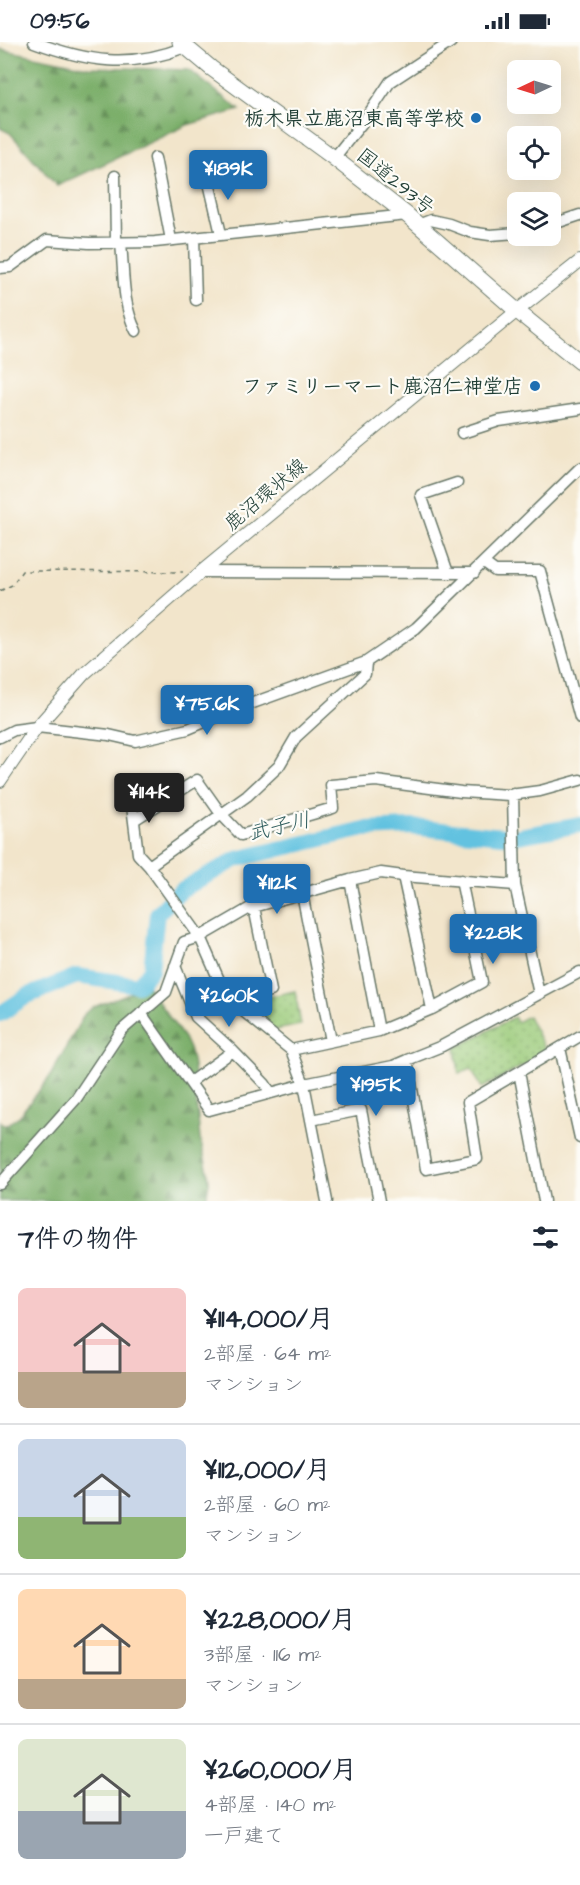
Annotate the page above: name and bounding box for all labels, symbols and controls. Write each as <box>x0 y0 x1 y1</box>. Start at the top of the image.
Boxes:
text: 09:56 <box>30 6 89 37</box>
north arrow <box>507 60 561 114</box>
map controls <box>507 60 561 246</box>
place label: 栃木県立鹿沼東高等学校 <box>244 105 464 133</box>
marker: 栃木県立鹿沼東高等学校 <box>469 111 483 125</box>
button: locate <box>507 126 561 180</box>
street label: 国道293号 <box>350 142 440 222</box>
pin: ¥189K <box>186 150 270 201</box>
text: ¥189K <box>203 155 253 183</box>
button: layers <box>507 192 561 246</box>
place label: ファミリーマート鹿沼仁神堂店 <box>242 373 523 401</box>
marker: ファミリーマート鹿沼仁神堂店 <box>528 379 542 393</box>
street label: 鹿沼環状線 <box>218 452 313 538</box>
pin: ¥75.6K <box>158 685 256 736</box>
text: ¥75.6K <box>175 690 239 718</box>
pin: ¥114K <box>107 773 191 824</box>
text: ¥114K <box>128 778 170 806</box>
water label: 武子川 <box>245 805 313 848</box>
pin: ¥112K <box>235 864 319 915</box>
text: ¥112K <box>257 869 297 897</box>
pin: ¥228K <box>451 914 535 965</box>
text: ¥228K <box>464 919 522 947</box>
pin: ¥260K <box>187 977 271 1028</box>
text: ¥260K <box>199 982 259 1010</box>
pin: ¥195K <box>334 1066 418 1117</box>
text: ¥195K <box>351 1071 401 1099</box>
text: 7件の物件 <box>18 1221 138 1257</box>
icon: filters <box>529 1221 562 1254</box>
text: ¥114,000/月 <box>204 1301 334 1337</box>
icon: home <box>66 1312 138 1384</box>
text: 2部屋 · 64 m² <box>204 1340 332 1368</box>
text: マンション <box>204 1371 303 1399</box>
text: ¥112,000/月 <box>204 1452 331 1488</box>
icon: home <box>66 1463 138 1535</box>
text: 2部屋 · 60 m² <box>204 1491 331 1519</box>
text: マンション <box>204 1522 303 1550</box>
text: ¥228,000/月 <box>204 1602 356 1638</box>
icon: home <box>66 1613 138 1685</box>
text: 3部屋 · 116 m² <box>204 1641 322 1669</box>
text: マンション <box>204 1672 303 1700</box>
text: ¥260,000/月 <box>204 1752 357 1788</box>
icon: home <box>66 1763 138 1835</box>
text: 4部屋 · 140 m² <box>204 1791 336 1819</box>
text: 一戸建て <box>204 1822 284 1850</box>

